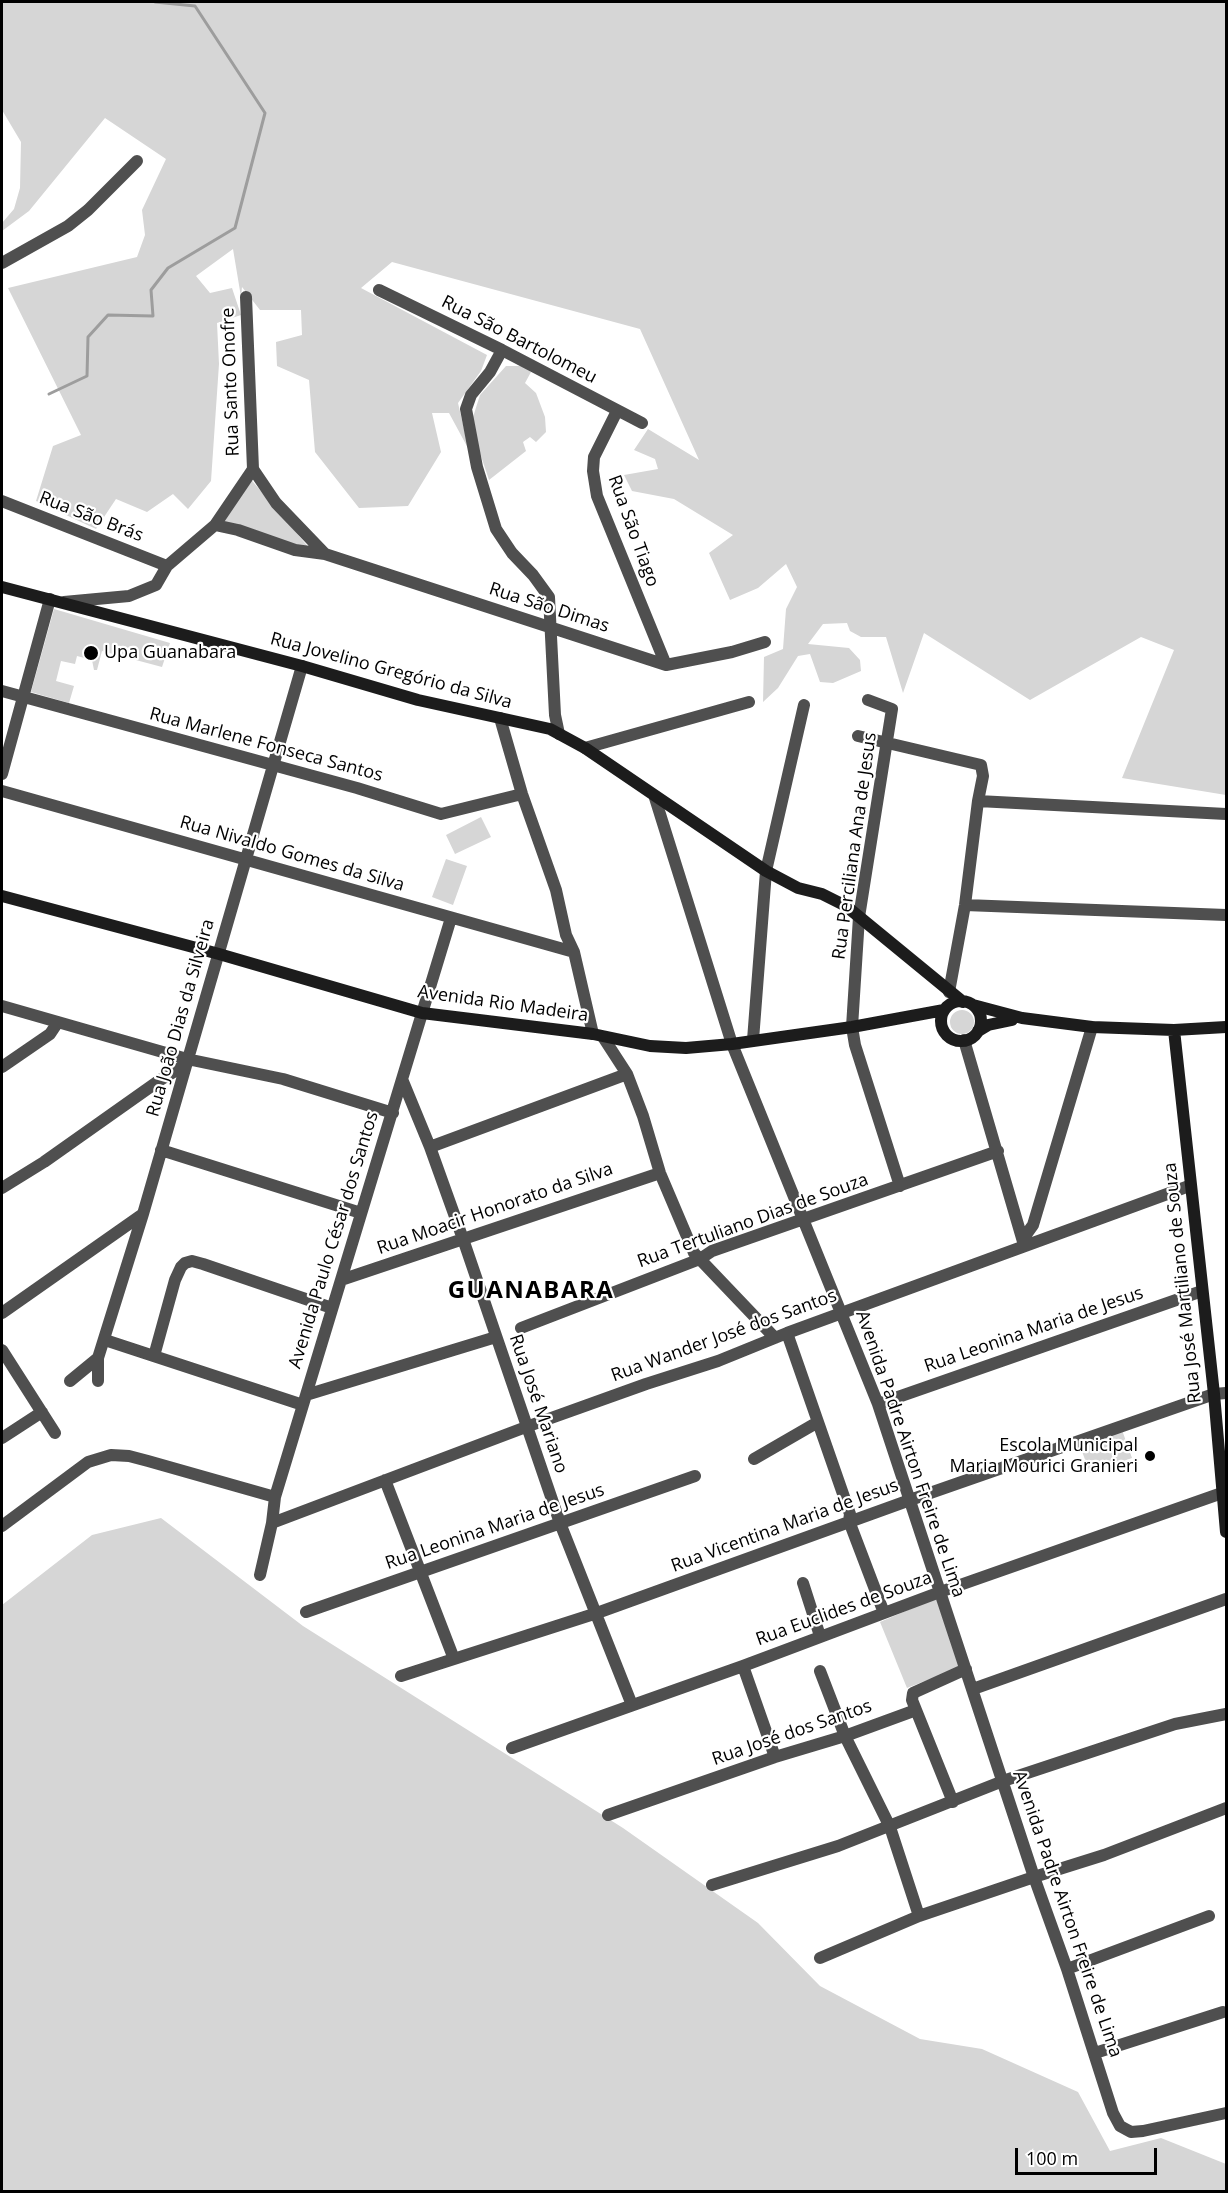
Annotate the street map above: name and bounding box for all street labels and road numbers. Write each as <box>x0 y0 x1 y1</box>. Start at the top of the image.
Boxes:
street label: Rua São Bartolomeu <box>438 291 600 389</box>
street label: Rua Santo Onofre <box>218 307 244 457</box>
street label: Rua São Tiago <box>603 472 663 590</box>
street label: Rua São Brás <box>36 487 146 547</box>
street label: Rua São Dimas <box>486 578 612 638</box>
street label: Rua Jovelino Gregório da Silva <box>268 628 514 714</box>
street label: Rua Marlene Fonseca Santos <box>147 703 385 787</box>
street label: Rua Perciliana Ana de Jesus <box>828 731 882 961</box>
street label: Rua Nivaldo Gomes da Silva <box>177 812 407 896</box>
street label: Rua João Dias da Silveira <box>142 917 220 1119</box>
street label: Avenida Rio Madeira <box>416 981 590 1027</box>
street label: Avenida Paulo César dos Santos <box>285 1109 383 1371</box>
street label: Rua Moacir Honorato da Silva <box>374 1158 616 1260</box>
street label: Rua José Martiliano de Souza <box>1160 1162 1206 1404</box>
street label: Rua Tertuliano Dias de Souza <box>635 1169 871 1273</box>
street label: Rua Leonina Maria de Jesus <box>922 1282 1146 1378</box>
street label: Rua Wander José dos Santos <box>608 1285 840 1387</box>
street label: Avenida Padre Airton Freire de Lima <box>851 1308 969 1600</box>
street label: Rua José Mariano <box>504 1332 572 1476</box>
street label: Rua Vicentina Maria de Jesus <box>668 1475 902 1577</box>
street label: Rua Leonina Maria de Jesus <box>383 1479 607 1575</box>
street label: Rua Euclides de Souza <box>753 1567 935 1651</box>
street label: Rua José dos Santos <box>709 1695 875 1771</box>
street label: Avenida Padre Airton Freire de Lima <box>1008 1768 1126 2060</box>

